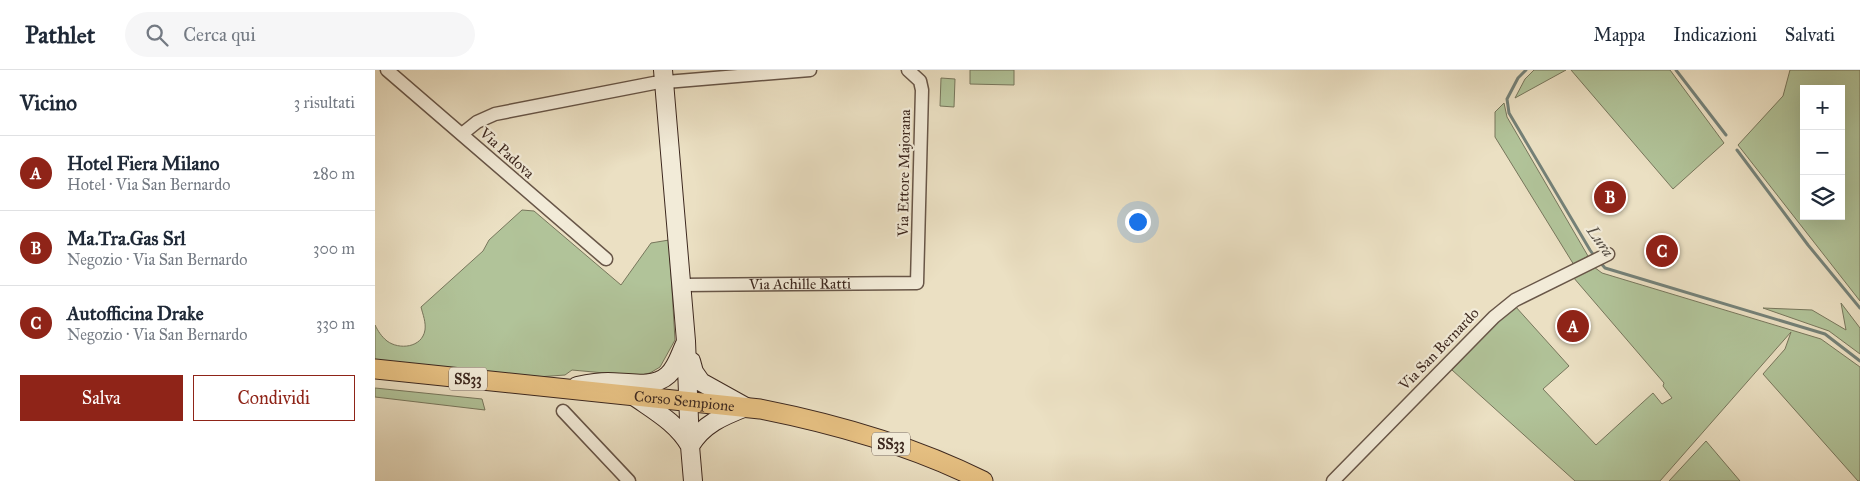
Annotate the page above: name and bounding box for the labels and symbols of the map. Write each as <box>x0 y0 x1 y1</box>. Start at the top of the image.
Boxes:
street label: Via Ettore Majorana <box>894 108 914 238</box>
street label: Via Padova <box>475 123 539 183</box>
pin: B <box>1594 178 1626 216</box>
your location <box>1125 209 1151 235</box>
water label: Lura <box>1582 221 1618 261</box>
pin: C <box>1646 232 1678 270</box>
street label: Via Achille Ratti <box>748 275 851 293</box>
street label: Via San Bernardo <box>1395 304 1483 395</box>
pin: A <box>1557 307 1589 345</box>
road number: SS33 <box>449 368 487 390</box>
street label: Corso Sempione <box>633 387 736 415</box>
road number: SS33 <box>872 432 910 456</box>

